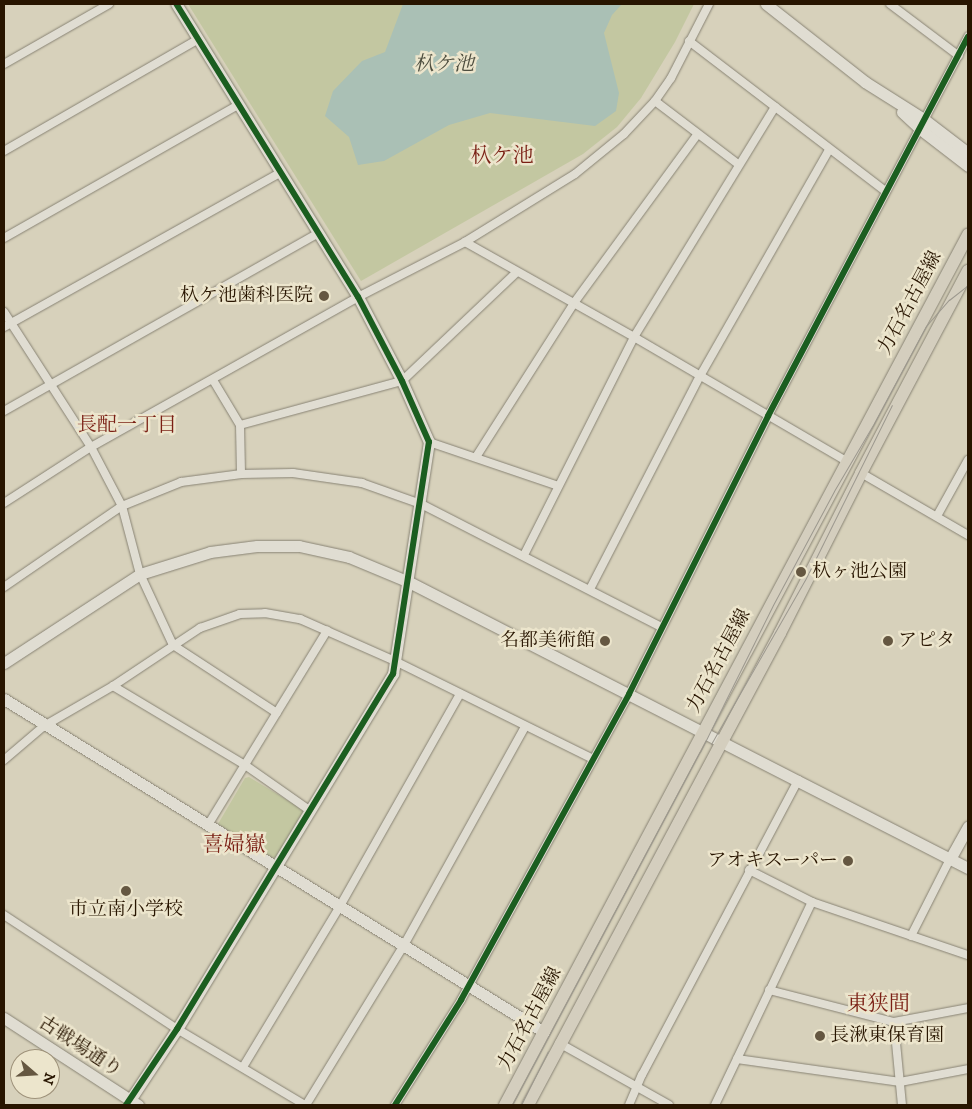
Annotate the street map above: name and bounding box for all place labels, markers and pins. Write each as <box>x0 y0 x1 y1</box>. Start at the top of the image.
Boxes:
place label: 杁ケ池歯科医院 <box>180 285 313 307</box>
marker: 杁ケ池歯科医院 <box>317 289 331 303</box>
place label: 杁ヶ池公園 <box>812 561 907 583</box>
marker: 杁ヶ池公園 <box>794 565 808 579</box>
place label: 名都美術館 <box>500 630 595 652</box>
place label: アピタ <box>898 630 955 652</box>
marker: 名都美術館 <box>599 635 611 647</box>
marker: アピタ <box>882 635 894 647</box>
place label: アオキスーパー <box>706 850 838 872</box>
marker: アオキスーパー <box>842 855 854 867</box>
marker: 市立南小学校 <box>120 885 132 897</box>
place label: 市立南小学校 <box>69 899 183 921</box>
place label: 長湫東保育園 <box>830 1025 944 1047</box>
marker: 長湫東保育園 <box>814 1030 826 1042</box>

